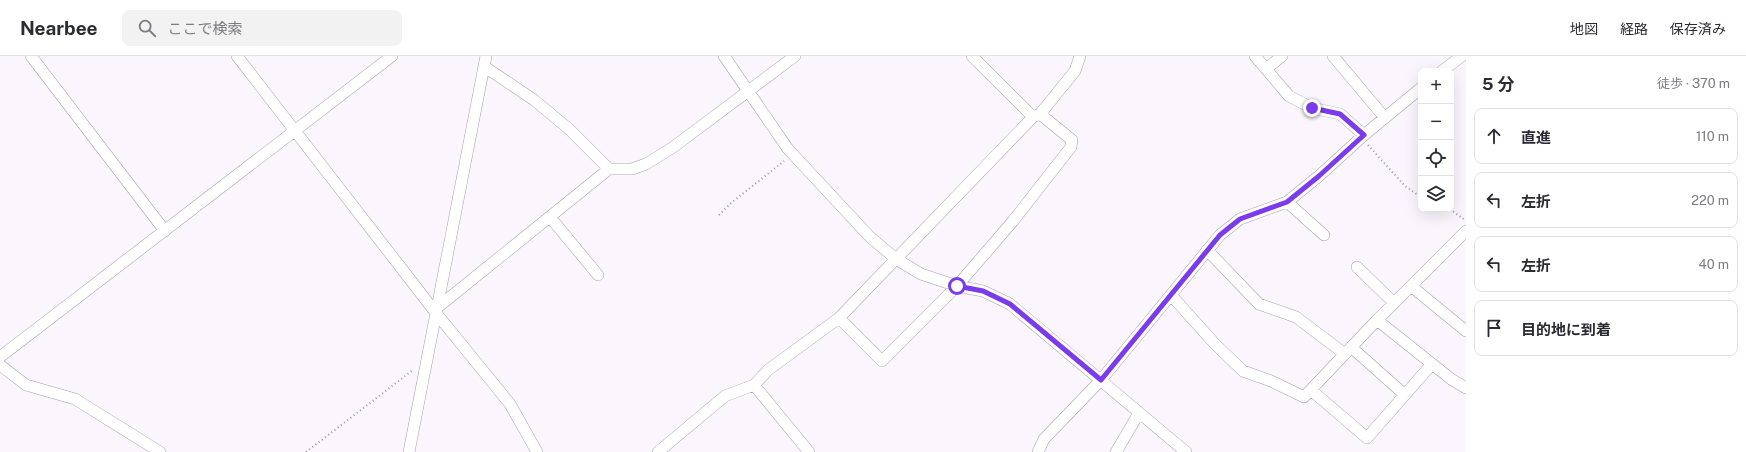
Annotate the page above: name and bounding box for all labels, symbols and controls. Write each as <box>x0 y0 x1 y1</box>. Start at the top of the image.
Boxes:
search box <box>122 10 402 46</box>
text: Nearbee <box>20 17 98 39</box>
icon: search <box>136 17 158 39</box>
text: ここで検索 <box>168 20 243 37</box>
text: 地図 <box>1570 21 1598 37</box>
text: 経路 <box>1620 21 1648 37</box>
text: 保存済み <box>1670 21 1726 37</box>
map controls <box>1418 68 1454 212</box>
button: + <box>1418 68 1454 104</box>
text: 5 分 <box>1482 74 1514 94</box>
text: 徒歩 · 370 m <box>1657 76 1730 91</box>
route end <box>1303 99 1321 117</box>
button: − <box>1418 104 1454 140</box>
icon: ahead <box>1483 125 1505 147</box>
text: 直進 <box>1521 129 1551 146</box>
text: 110 m <box>1696 129 1729 144</box>
button: locate <box>1418 140 1454 176</box>
button: layers <box>1418 176 1454 212</box>
icon: left <box>1483 189 1505 211</box>
text: 左折 <box>1521 193 1551 210</box>
text: 220 m <box>1691 193 1729 208</box>
icon: left <box>1483 253 1505 275</box>
text: 左折 <box>1521 257 1551 274</box>
text: 40 m <box>1698 257 1729 272</box>
route start <box>948 277 966 295</box>
icon: arrive <box>1483 317 1505 339</box>
text: 目的地に到着 <box>1521 321 1611 338</box>

